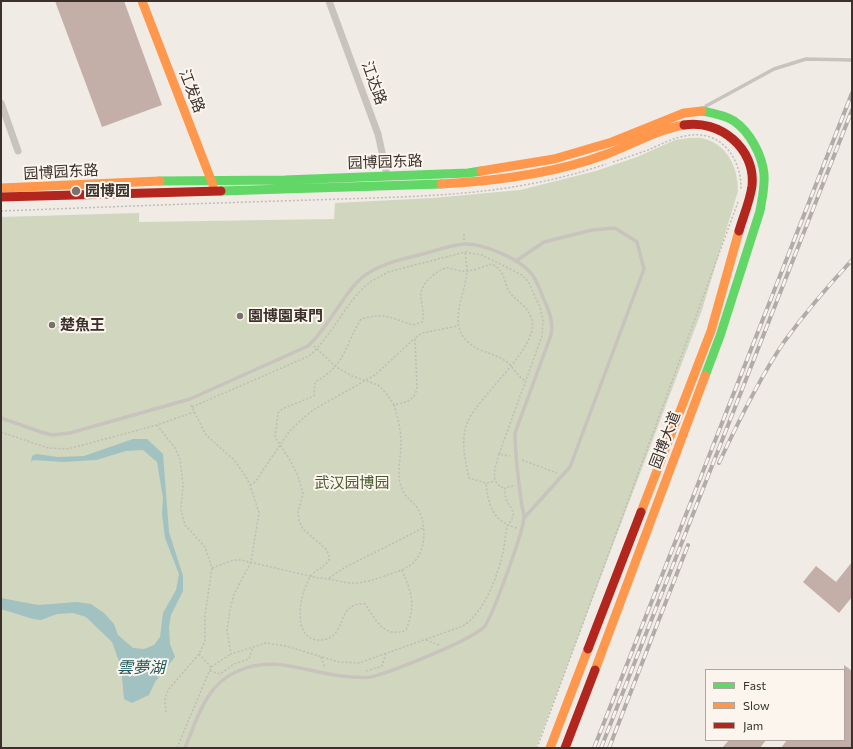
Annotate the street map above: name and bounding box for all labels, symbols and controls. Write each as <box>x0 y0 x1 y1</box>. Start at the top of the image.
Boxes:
street label: 江达路 <box>358 59 390 107</box>
street label: 江发路 <box>176 67 208 115</box>
street label: 园博园东路 <box>347 152 423 172</box>
street label: 园博园东路 <box>23 161 99 183</box>
place label: 园博园 <box>85 182 130 200</box>
marker: 园博园 <box>70 185 82 197</box>
place label: 園博園東門 <box>248 307 323 325</box>
marker: 園博園東門 <box>235 311 245 321</box>
place label: 楚魚王 <box>60 316 105 334</box>
marker: 楚魚王 <box>47 320 57 330</box>
street label: 园博大道 <box>646 409 684 471</box>
park label: 武汉园博园 <box>315 474 389 492</box>
water label: 雲夢湖 <box>117 658 165 678</box>
legend <box>705 669 845 741</box>
text: Fast <box>743 678 766 692</box>
text: Slow <box>743 698 770 712</box>
text: Jam <box>743 718 763 732</box>

